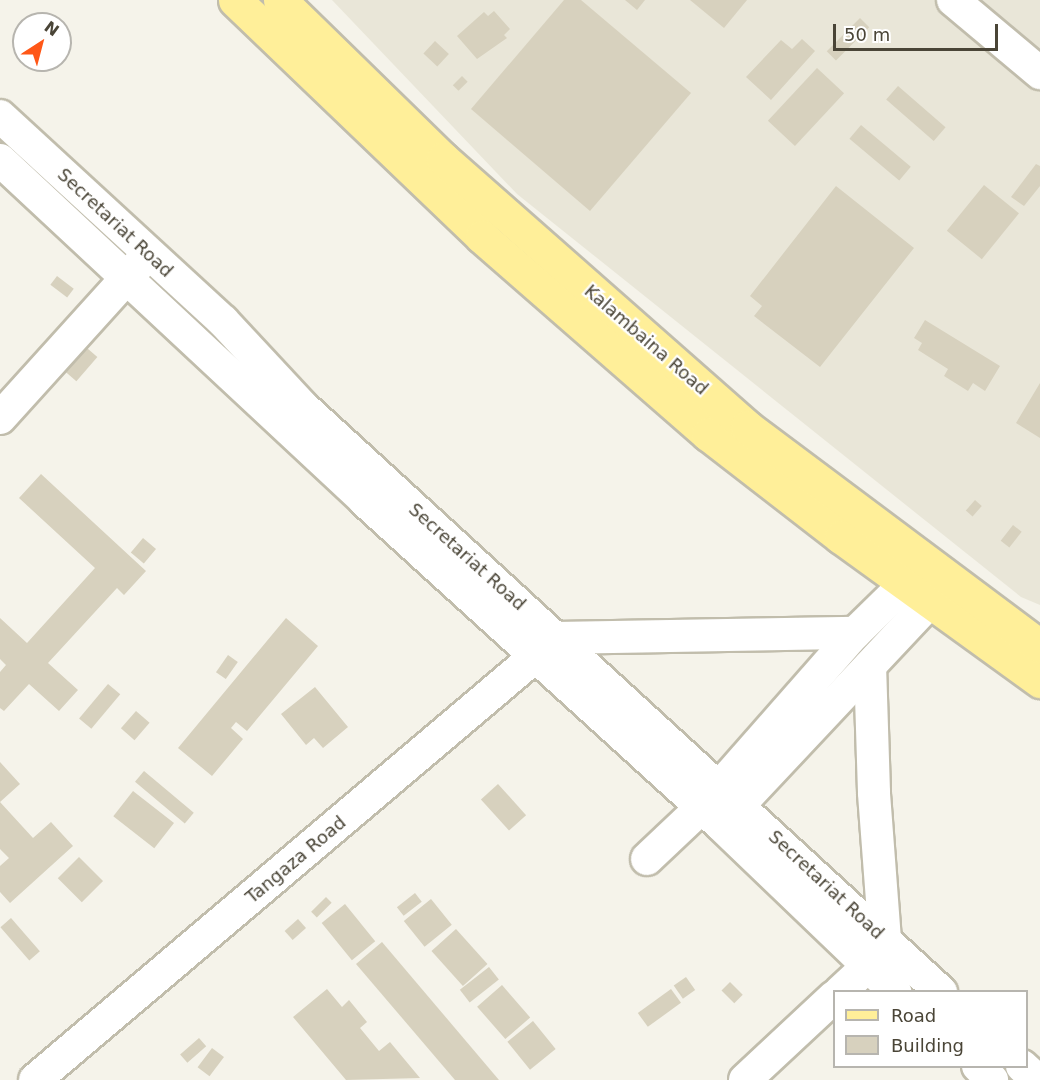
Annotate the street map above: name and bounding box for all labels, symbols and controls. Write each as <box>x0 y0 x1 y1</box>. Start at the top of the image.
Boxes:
north arrow <box>12 12 72 72</box>
scale bar <box>836 12 1001 50</box>
text: N <box>41 17 63 40</box>
text: 50 m <box>844 24 890 45</box>
street label: Secretariat Road <box>53 164 177 282</box>
street label: Kalambaina Road <box>580 280 712 400</box>
street label: Secretariat Road <box>404 499 530 615</box>
street label: Tangaza Road <box>241 812 351 908</box>
street label: Secretariat Road <box>764 826 888 944</box>
legend <box>833 990 1028 1068</box>
text: Road <box>891 1005 936 1026</box>
text: Building <box>891 1035 964 1056</box>

